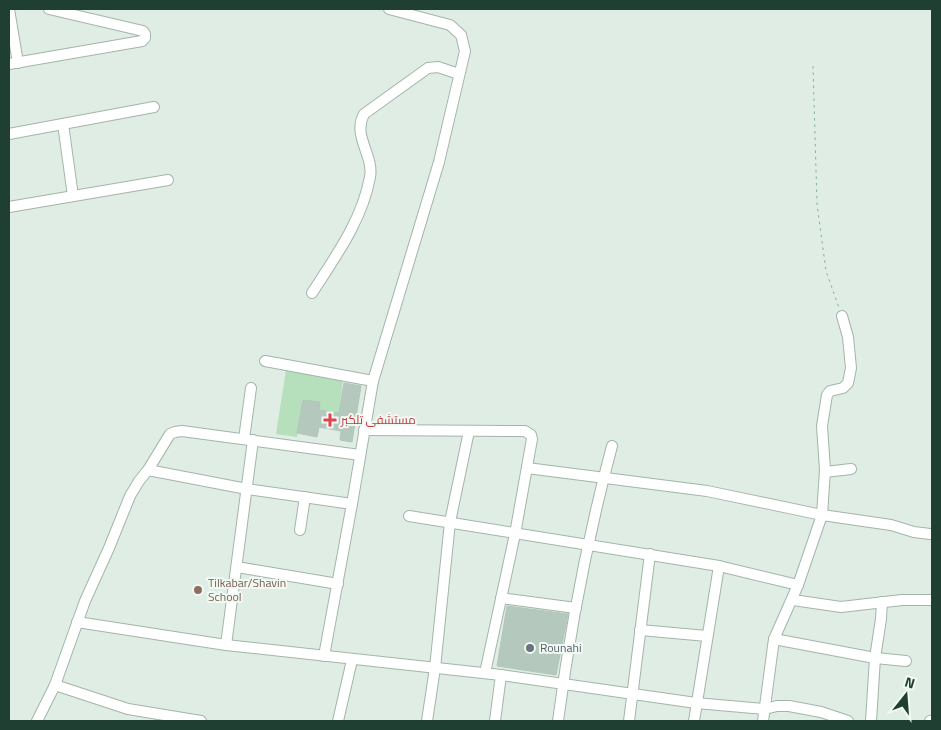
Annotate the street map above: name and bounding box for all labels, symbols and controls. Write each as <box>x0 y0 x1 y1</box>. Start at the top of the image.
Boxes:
place label: مستشفى تلكبر <box>340 410 416 429</box>
marker: مستشفى تلكبر <box>323 413 337 427</box>
place label: Tilkabar/Shavin School <box>208 573 286 606</box>
marker: Tilkabar/Shavin School <box>192 584 204 596</box>
place label: Rounahi <box>540 638 582 657</box>
marker: Rounahi <box>524 642 536 654</box>
north arrow <box>881 670 931 720</box>
text: N <box>902 671 918 694</box>

